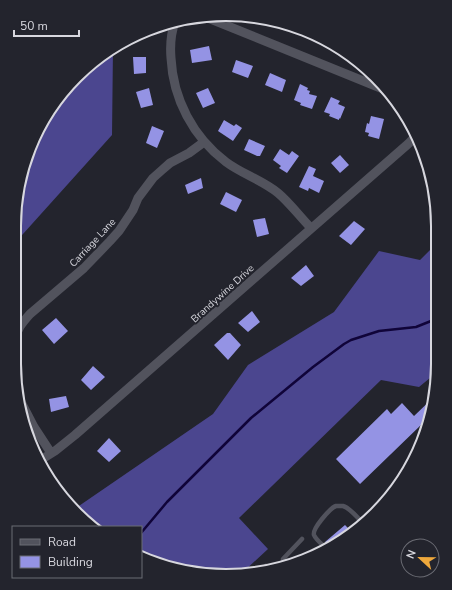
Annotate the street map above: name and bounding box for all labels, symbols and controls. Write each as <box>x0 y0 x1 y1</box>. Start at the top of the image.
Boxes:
scale bar <box>14 12 79 38</box>
text: 50 m <box>20 18 48 34</box>
street label: Carriage Lane <box>66 215 119 270</box>
street label: Brandywine Drive <box>188 262 257 326</box>
legend <box>12 526 142 578</box>
text: Road <box>48 534 76 550</box>
north arrow <box>400 538 440 578</box>
text: N <box>403 548 420 561</box>
text: Building <box>48 554 93 570</box>

